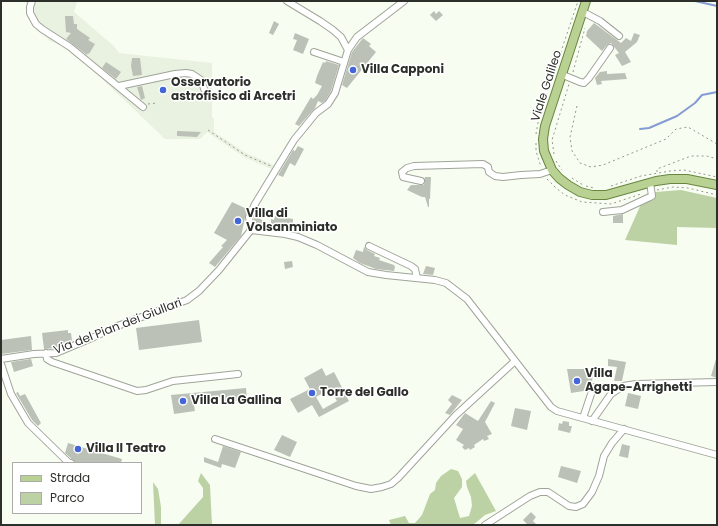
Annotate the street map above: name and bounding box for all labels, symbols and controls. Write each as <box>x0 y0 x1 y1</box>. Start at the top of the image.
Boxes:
street label: Viale Galileo <box>529 48 565 124</box>
place label: Villa Capponi <box>361 63 444 77</box>
marker: Villa Capponi <box>348 65 358 75</box>
place label: Osservatorio astrofisico di Arcetri <box>171 76 295 104</box>
marker: Osservatorio astrofisico di Arcetri <box>158 85 168 95</box>
place label: Villa di Volsanminiato <box>246 207 337 235</box>
marker: Villa di Volsanminiato <box>233 216 243 226</box>
street label: Via del Pian dei Giullari <box>52 296 184 358</box>
place label: Villa Agape-Arrighetti <box>585 367 692 395</box>
marker: Villa Agape-Arrighetti <box>572 376 582 386</box>
place label: Torre del Gallo <box>320 386 409 400</box>
marker: Torre del Gallo <box>307 388 317 398</box>
place label: Villa La Gallina <box>191 394 282 408</box>
marker: Villa La Gallina <box>178 396 188 406</box>
place label: Villa Il Teatro <box>86 442 166 456</box>
marker: Villa Il Teatro <box>73 444 83 454</box>
legend <box>12 462 142 514</box>
text: Strada <box>50 469 90 486</box>
text: Parco <box>50 489 85 506</box>

